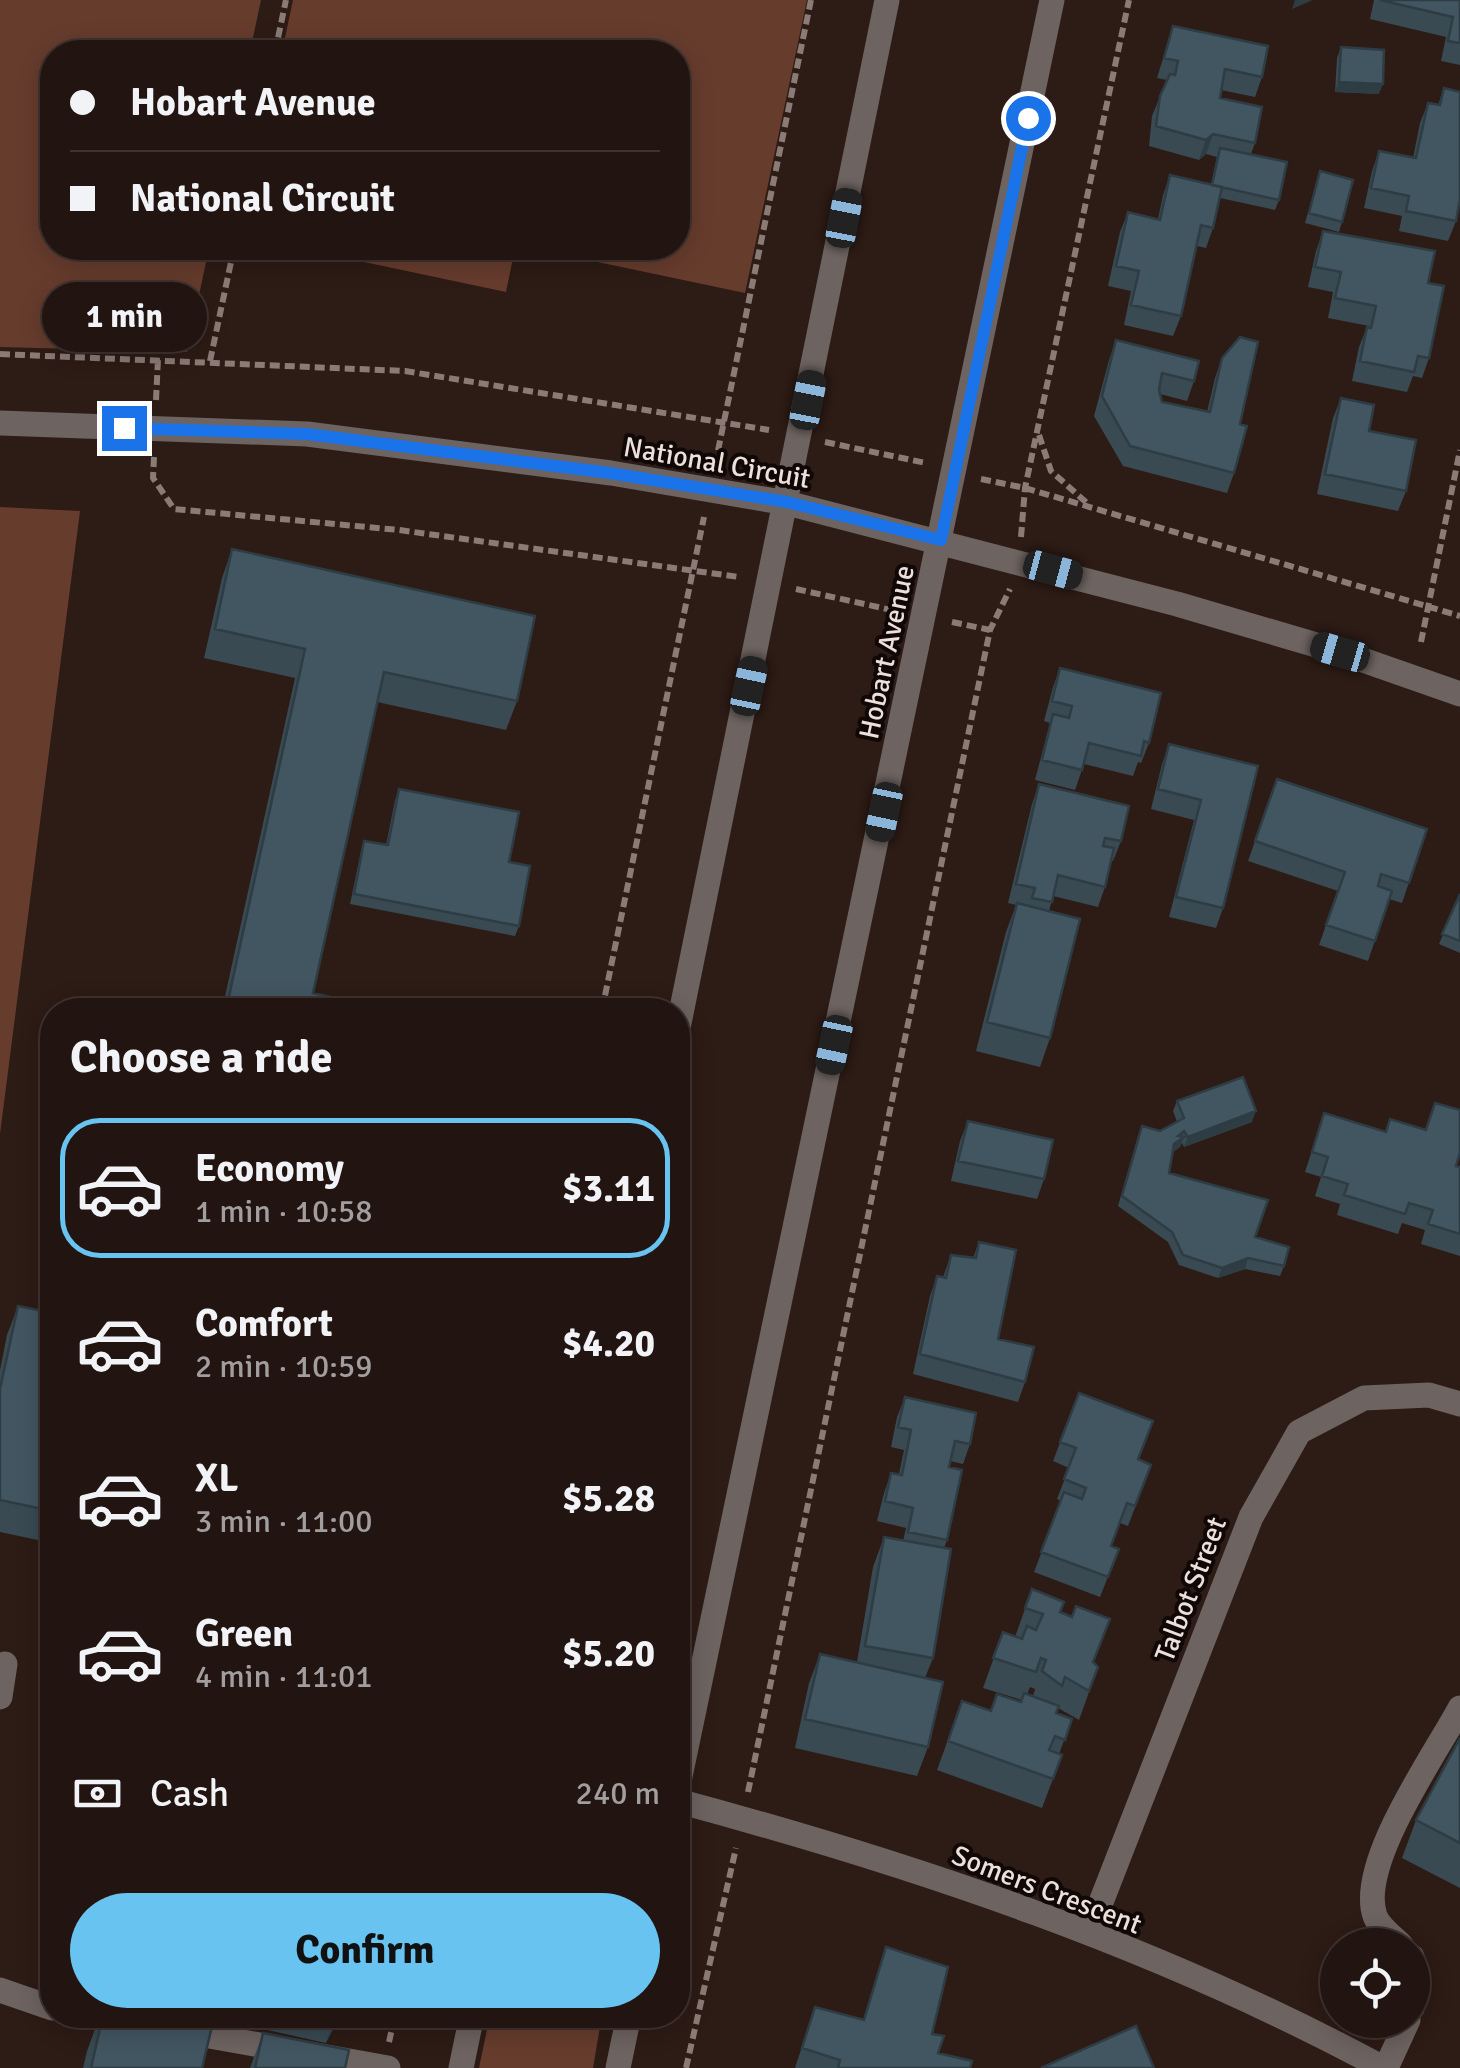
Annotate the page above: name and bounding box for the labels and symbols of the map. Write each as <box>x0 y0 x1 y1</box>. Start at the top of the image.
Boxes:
route start <box>1006 96 1051 141</box>
car <box>824 186 864 250</box>
callout: 1 min <box>42 283 206 353</box>
car <box>788 368 828 432</box>
route end <box>102 406 147 451</box>
street label: National Circuit <box>621 430 813 496</box>
car <box>1020 548 1086 592</box>
street label: Hobart Avenue <box>852 562 922 742</box>
car <box>1307 629 1373 675</box>
car <box>728 654 770 718</box>
car <box>863 780 905 844</box>
car <box>813 1013 855 1077</box>
street label: Talbot Street <box>1148 1512 1234 1666</box>
street label: Somers Crescent <box>947 1838 1146 1942</box>

